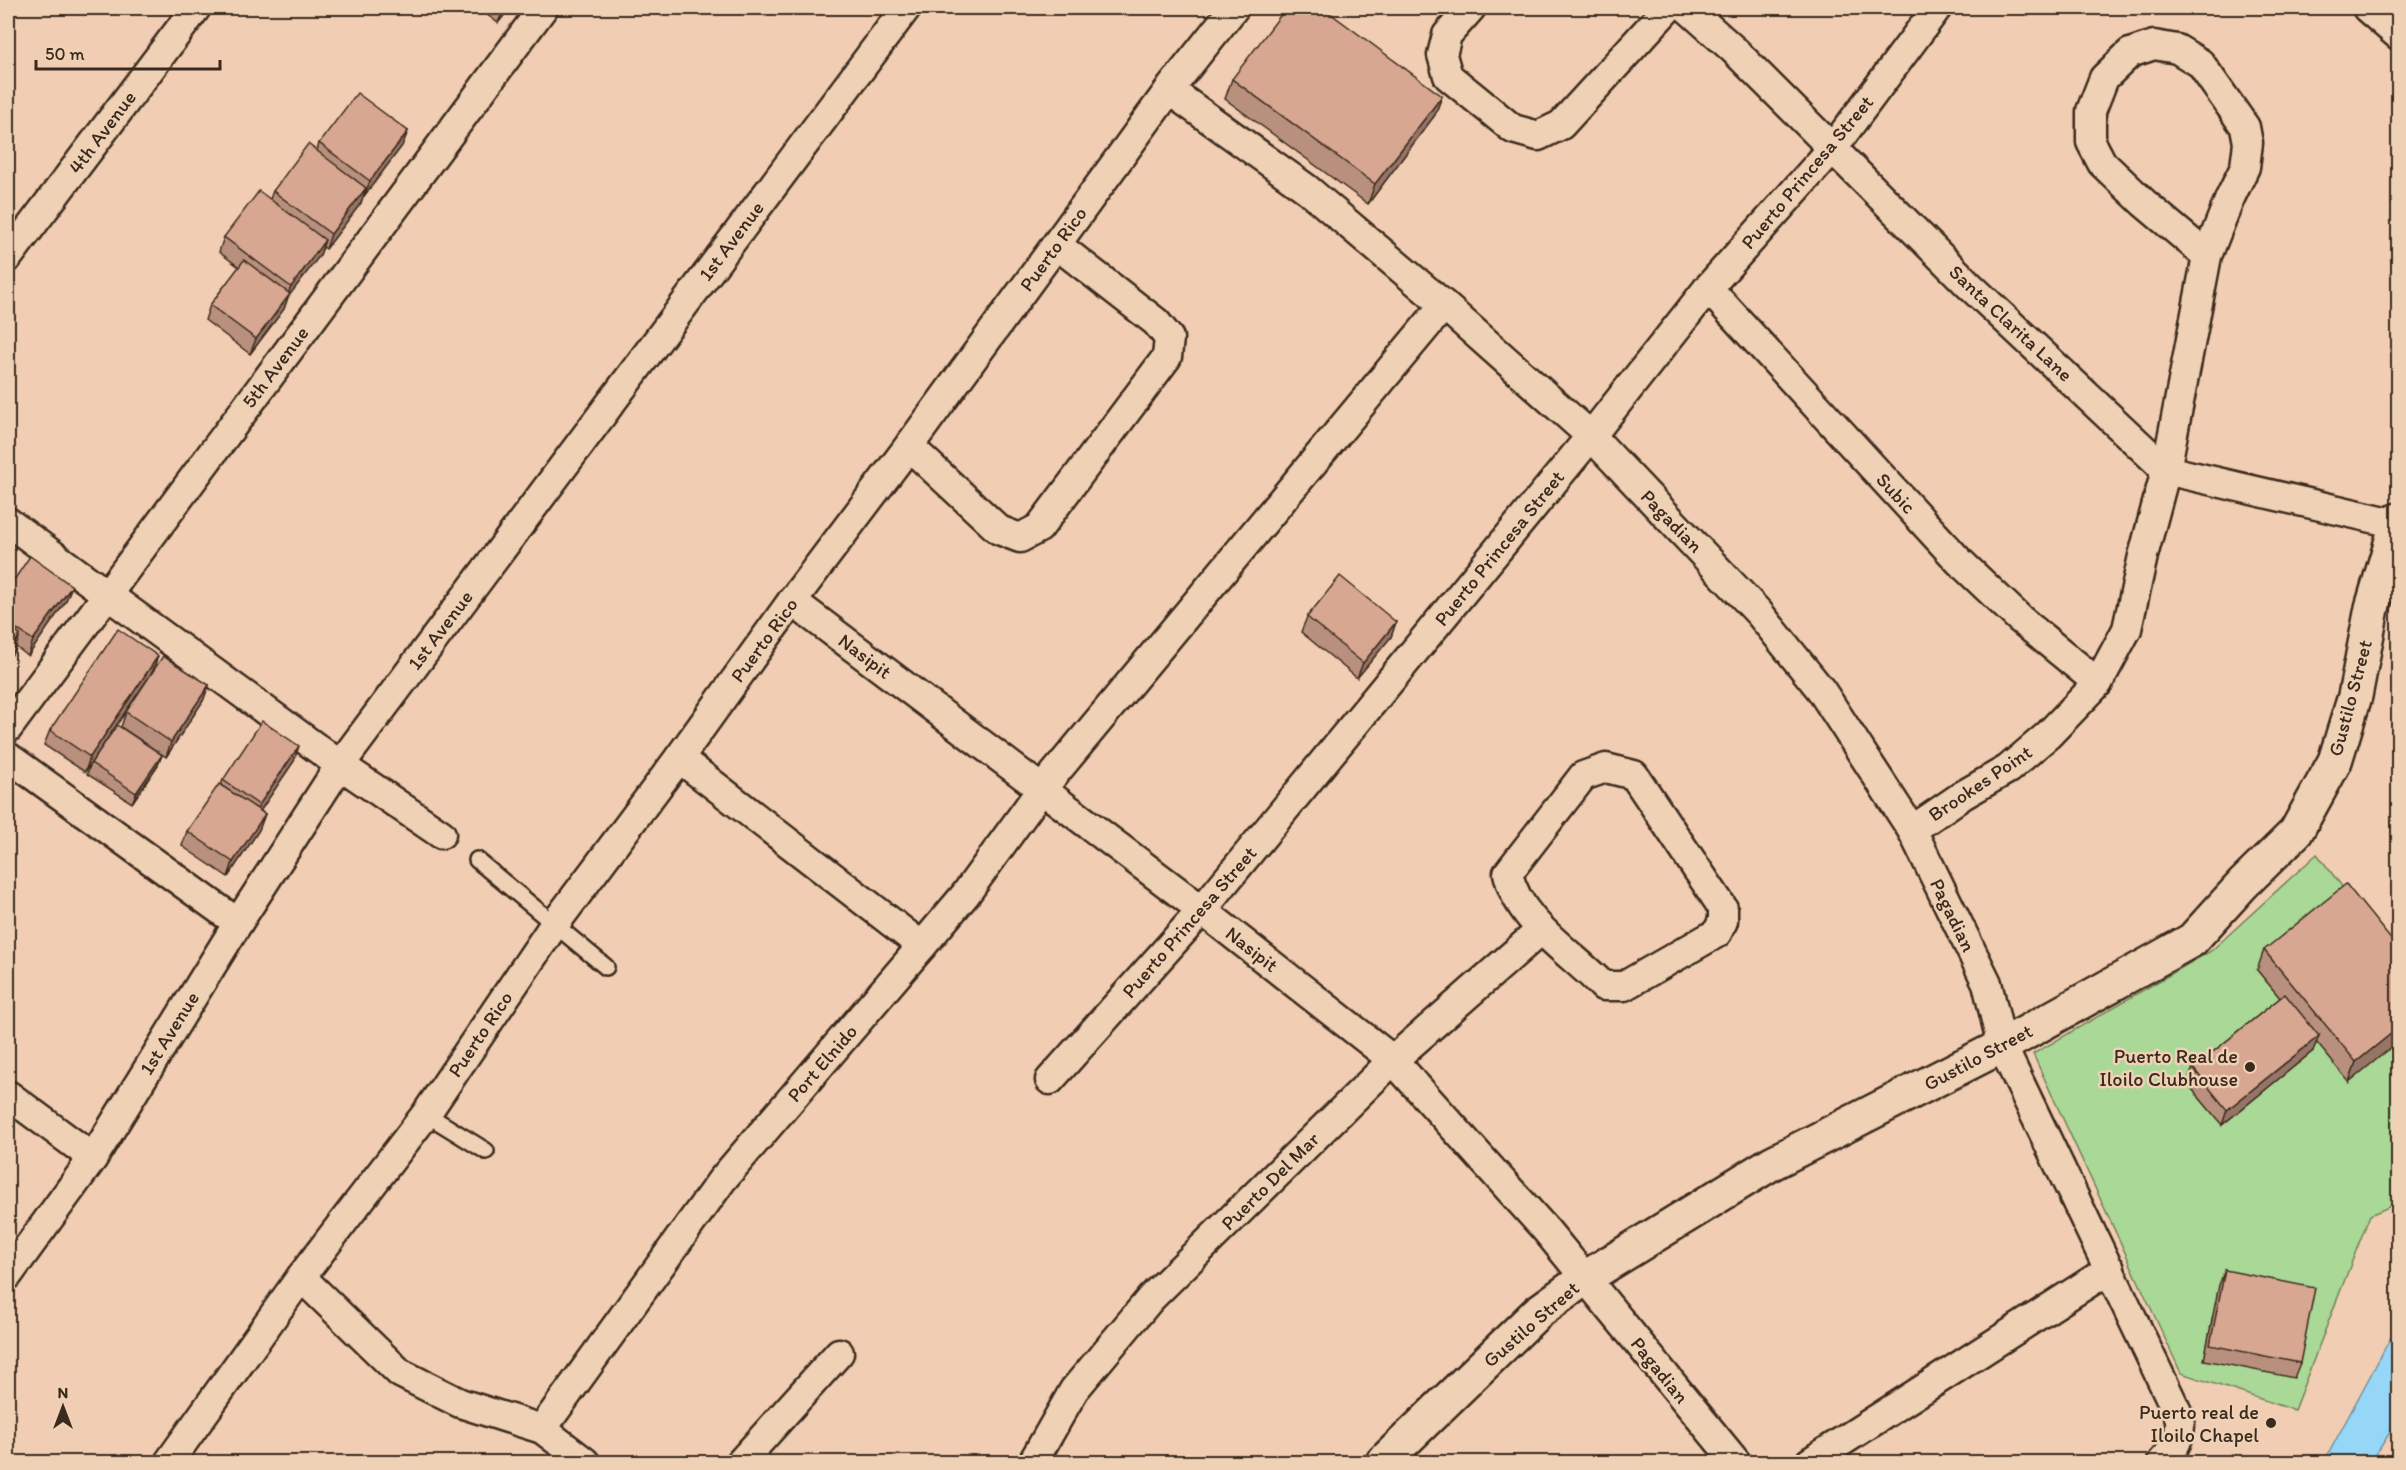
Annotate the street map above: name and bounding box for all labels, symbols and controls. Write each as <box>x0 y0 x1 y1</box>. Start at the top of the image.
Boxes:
scale bar <box>36 33 220 71</box>
text: 50 m <box>45 43 85 65</box>
street label: 4th Avenue <box>63 86 141 178</box>
street label: Puerto Princesa Street <box>1736 90 1878 254</box>
street label: 1st Avenue <box>693 196 769 286</box>
street label: Puerto Rico <box>1014 202 1092 296</box>
street label: Santa Clarita Lane <box>1944 260 2078 386</box>
street label: 5th Avenue <box>236 321 314 413</box>
street label: Puerto Princesa Street <box>1429 465 1569 631</box>
street label: Subic <box>1871 468 1921 518</box>
street label: Pagadian <box>1636 484 1708 558</box>
street label: 1st Avenue <box>402 585 478 675</box>
street label: Puerto Rico <box>725 593 803 687</box>
street label: Nasipit <box>834 628 896 684</box>
street label: Gustilo Street <box>2323 637 2377 759</box>
street label: Brookes Point <box>1924 739 2037 826</box>
street label: Puerto Princesa Street <box>1117 841 1261 1003</box>
street label: Pagadian <box>1925 874 1981 956</box>
street label: Nasipit <box>1221 921 1283 977</box>
street label: Puerto Rico <box>442 986 518 1082</box>
street label: 1st Avenue <box>134 987 204 1079</box>
street label: Gustilo Street <box>1920 1018 2036 1096</box>
street label: Port Elnido <box>782 1019 862 1107</box>
place label: Puerto Real de Iloilo Clubhouse <box>2099 1044 2238 1091</box>
marker: Puerto Real de Iloilo Clubhouse <box>2243 1060 2257 1074</box>
street label: Puerto Del Mar <box>1216 1127 1324 1235</box>
street label: Gustilo Street <box>1478 1276 1584 1372</box>
street label: Pagadian <box>1626 1332 1694 1408</box>
north arrow <box>33 1377 93 1437</box>
text: N <box>58 1383 68 1402</box>
place label: Puerto real de Iloilo Chapel <box>2139 1400 2259 1447</box>
marker: Puerto real de Iloilo Chapel <box>2264 1416 2278 1430</box>

